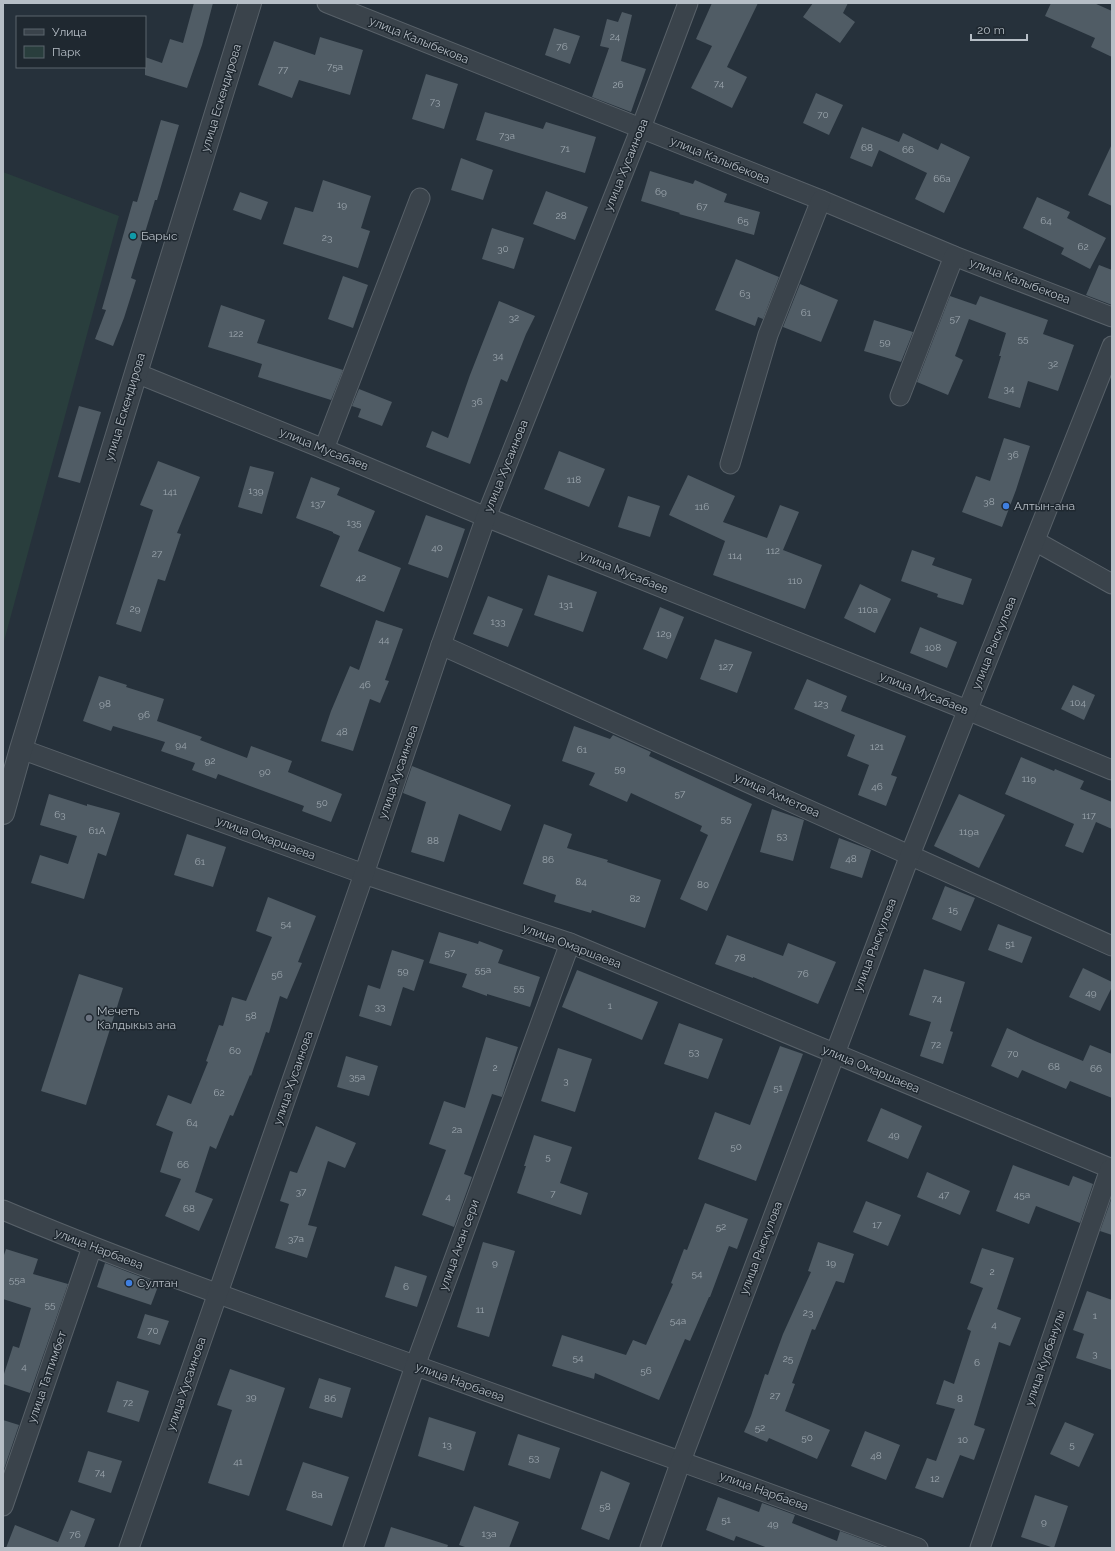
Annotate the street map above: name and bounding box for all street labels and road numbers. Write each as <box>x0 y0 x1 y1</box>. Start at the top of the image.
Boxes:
street label: улица Калыбекова <box>367 14 471 66</box>
street label: улица Ескендирова <box>198 42 244 154</box>
street label: улица Хусаинова <box>601 117 651 213</box>
street label: улица Калыбекова <box>668 134 772 186</box>
street label: улица Калыбекова <box>968 255 1072 307</box>
street label: улица Ескендирова <box>102 351 148 463</box>
street label: улица Хусаинова <box>481 418 531 514</box>
street label: улица Мусабаев <box>278 425 370 473</box>
street label: улица Мусабаев <box>578 548 670 596</box>
street label: улица Рыскулова <box>969 595 1019 691</box>
street label: улица Мусабаев <box>878 669 970 717</box>
street label: улица Хусаинова <box>375 723 421 821</box>
street label: улица Ахметова <box>732 770 822 820</box>
street label: улица Омаршаева <box>215 814 317 862</box>
street label: улица Рыскулова <box>851 896 899 994</box>
street label: улица Омаршаева <box>521 921 623 971</box>
street label: улица Хусаинова <box>270 1029 316 1127</box>
street label: улица Омаршаева <box>820 1042 922 1096</box>
street label: улица Акан сери <box>436 1198 482 1292</box>
street label: улица Рыскулова <box>737 1199 785 1297</box>
street label: улица Нарбаева <box>53 1226 145 1272</box>
street label: улица Курбанулы <box>1022 1308 1068 1408</box>
street label: улица Таттимбет <box>25 1329 69 1425</box>
street label: улица Хусаинова <box>163 1335 209 1433</box>
street label: улица Нарбаева <box>414 1359 506 1405</box>
street label: улица Нарбаева <box>718 1468 810 1514</box>

